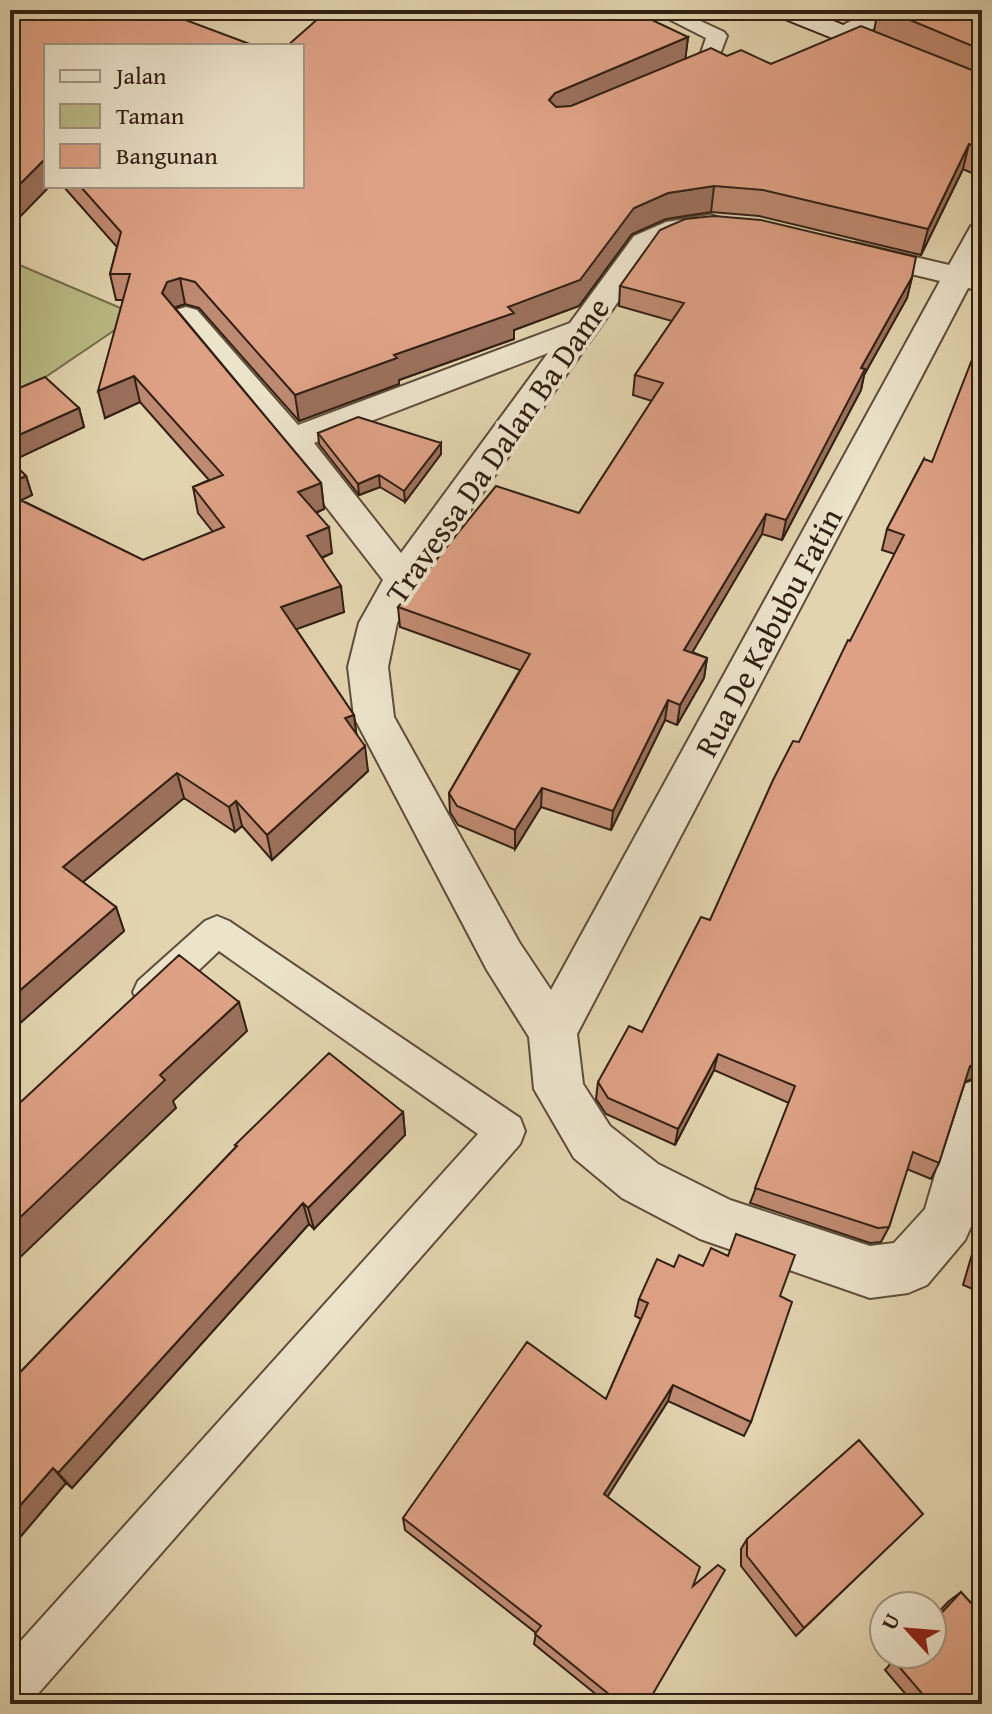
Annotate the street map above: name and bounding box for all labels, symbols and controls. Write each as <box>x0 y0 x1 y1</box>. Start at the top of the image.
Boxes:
legend <box>44 44 304 188</box>
text: Jalan <box>113 58 167 93</box>
text: Taman <box>116 98 185 133</box>
text: Bangunan <box>116 138 218 173</box>
street label: Travessa Da Dalan Ba Dame <box>373 287 621 613</box>
street label: Rua De Kabubu Fatin <box>682 499 854 765</box>
north arrow <box>868 1590 948 1670</box>
text: U <box>872 1607 908 1635</box>

